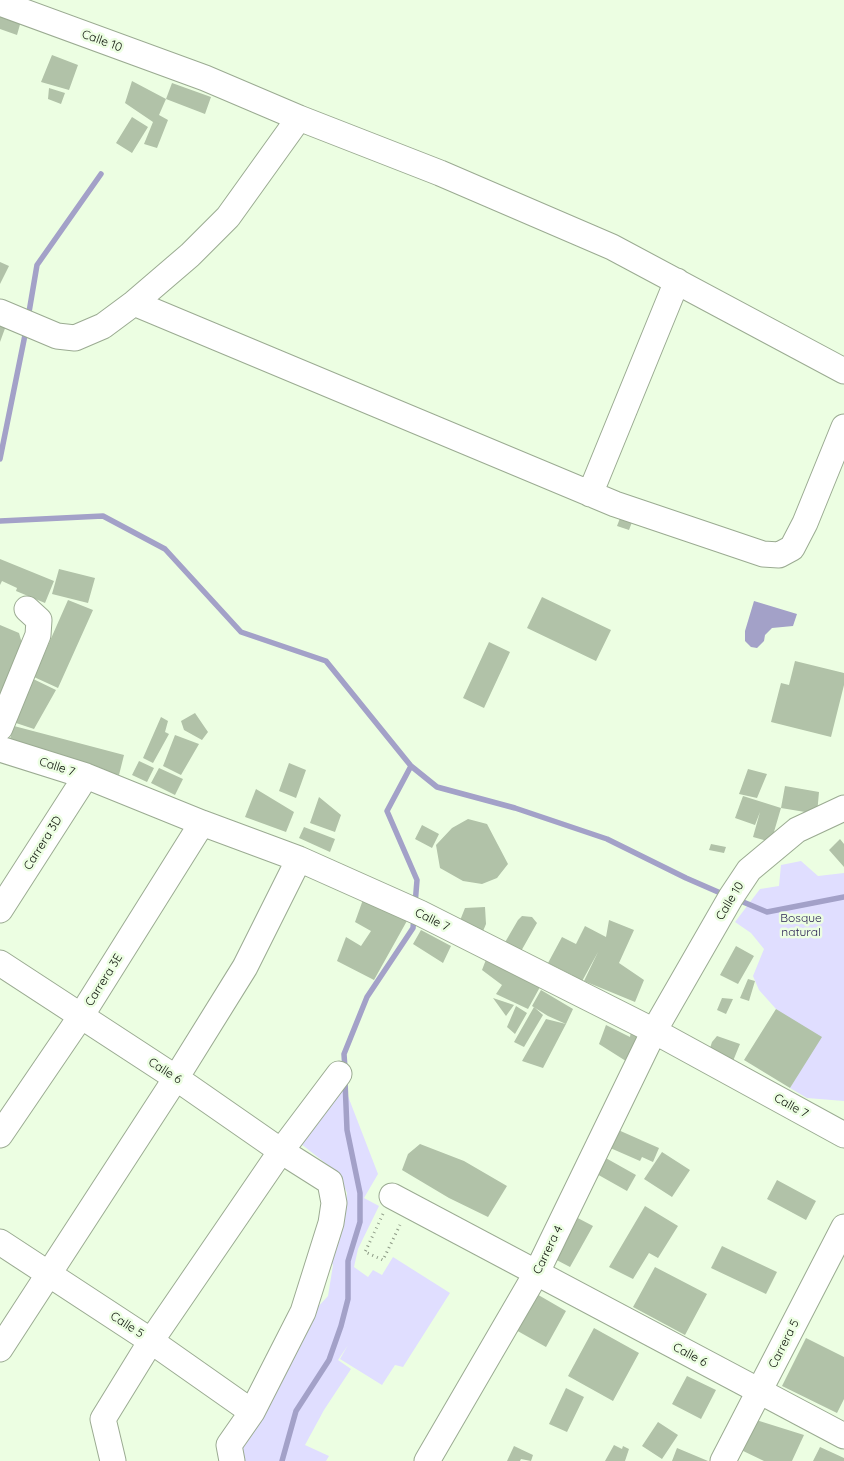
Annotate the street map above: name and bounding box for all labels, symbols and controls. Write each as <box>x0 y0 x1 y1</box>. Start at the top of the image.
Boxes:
street label: Calle 10 <box>80 27 124 55</box>
street label: Calle 7 <box>37 754 77 780</box>
street label: Carrera 3D <box>21 813 65 873</box>
street label: Calle 10 <box>713 879 747 923</box>
street label: Calle 7 <box>412 905 452 935</box>
park label: Bosque natural <box>780 911 822 939</box>
street label: Carrera 3E <box>82 951 126 1009</box>
street label: Calle 6 <box>146 1055 184 1087</box>
street label: Calle 7 <box>771 1091 811 1121</box>
street label: Carrera 4 <box>530 1223 566 1277</box>
street label: Calle 5 <box>108 1309 146 1341</box>
street label: Carrera 5 <box>766 1317 802 1371</box>
street label: Calle 6 <box>670 1340 710 1370</box>

